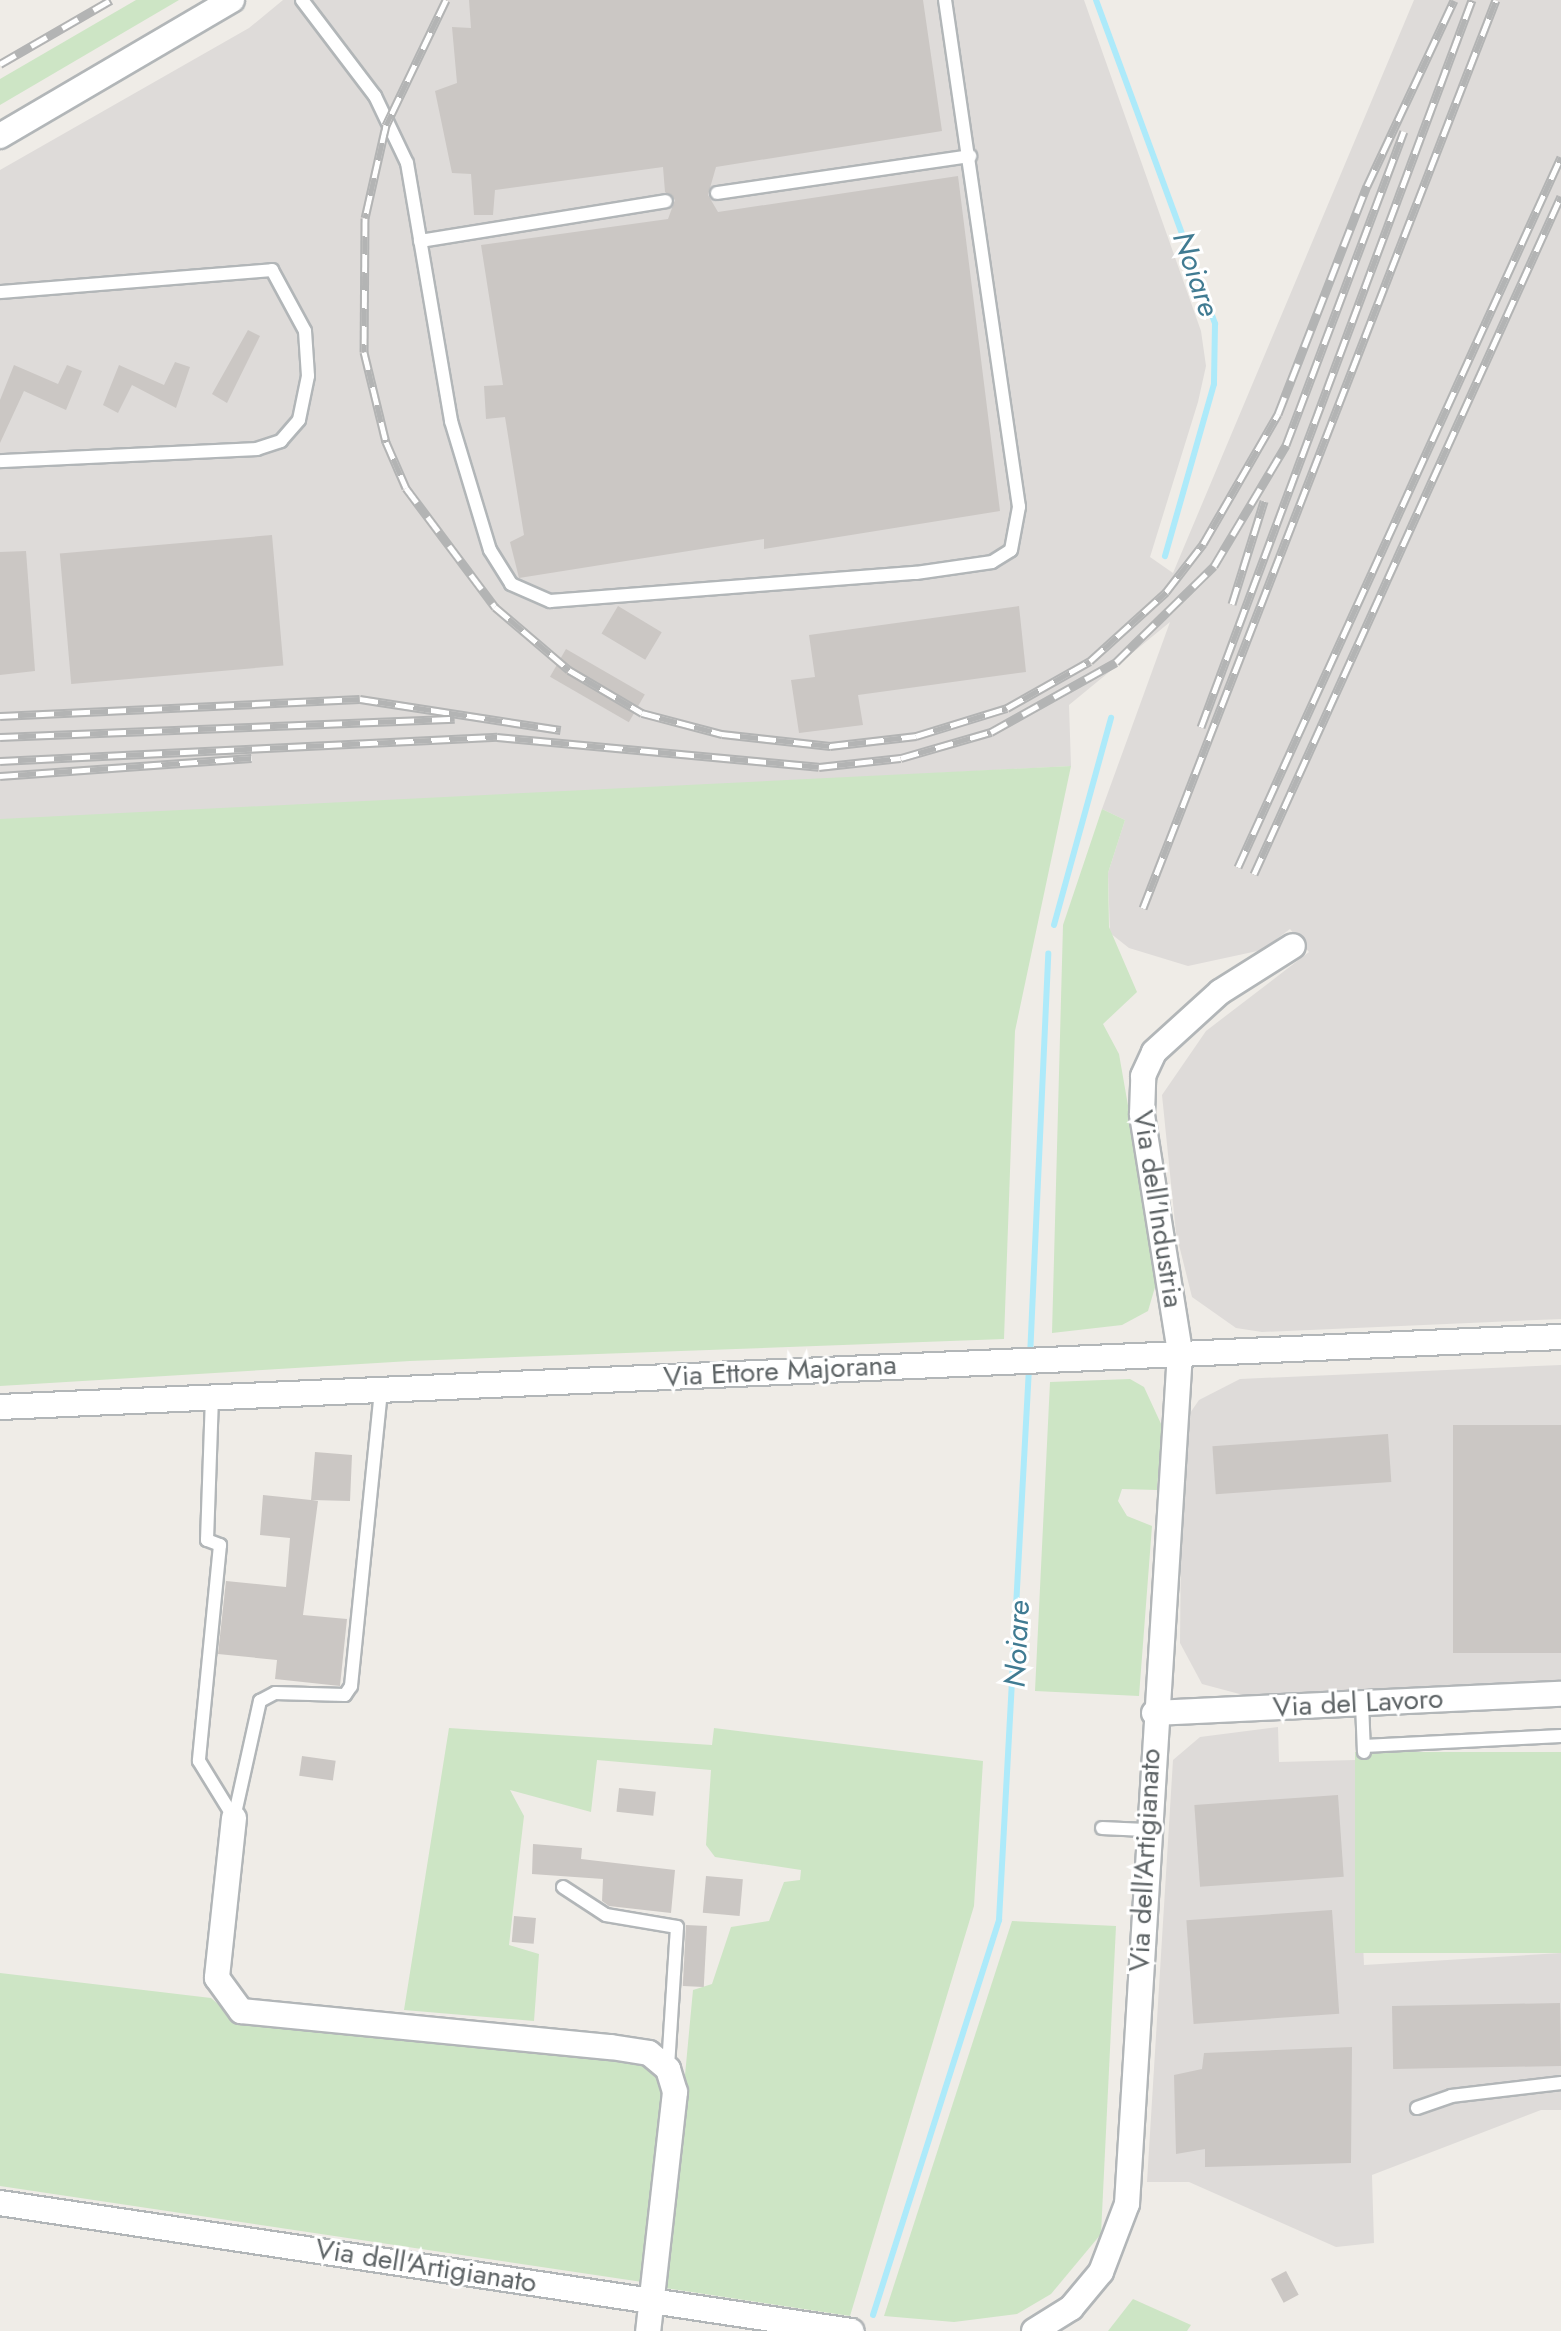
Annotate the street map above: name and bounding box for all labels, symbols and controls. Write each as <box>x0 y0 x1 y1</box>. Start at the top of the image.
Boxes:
water label: Noiare <box>1165 227 1227 321</box>
street label: Via dell'Industria <box>1126 1108 1190 1310</box>
street label: Via Ettore Majorana <box>663 1348 897 1394</box>
water label: Noiare <box>997 1600 1037 1688</box>
street label: Via del Lavoro <box>1272 1682 1444 1724</box>
street label: Via dell'Artigianato <box>1122 1747 1168 1973</box>
street label: Via dell'Artigianato <box>313 2232 539 2300</box>

